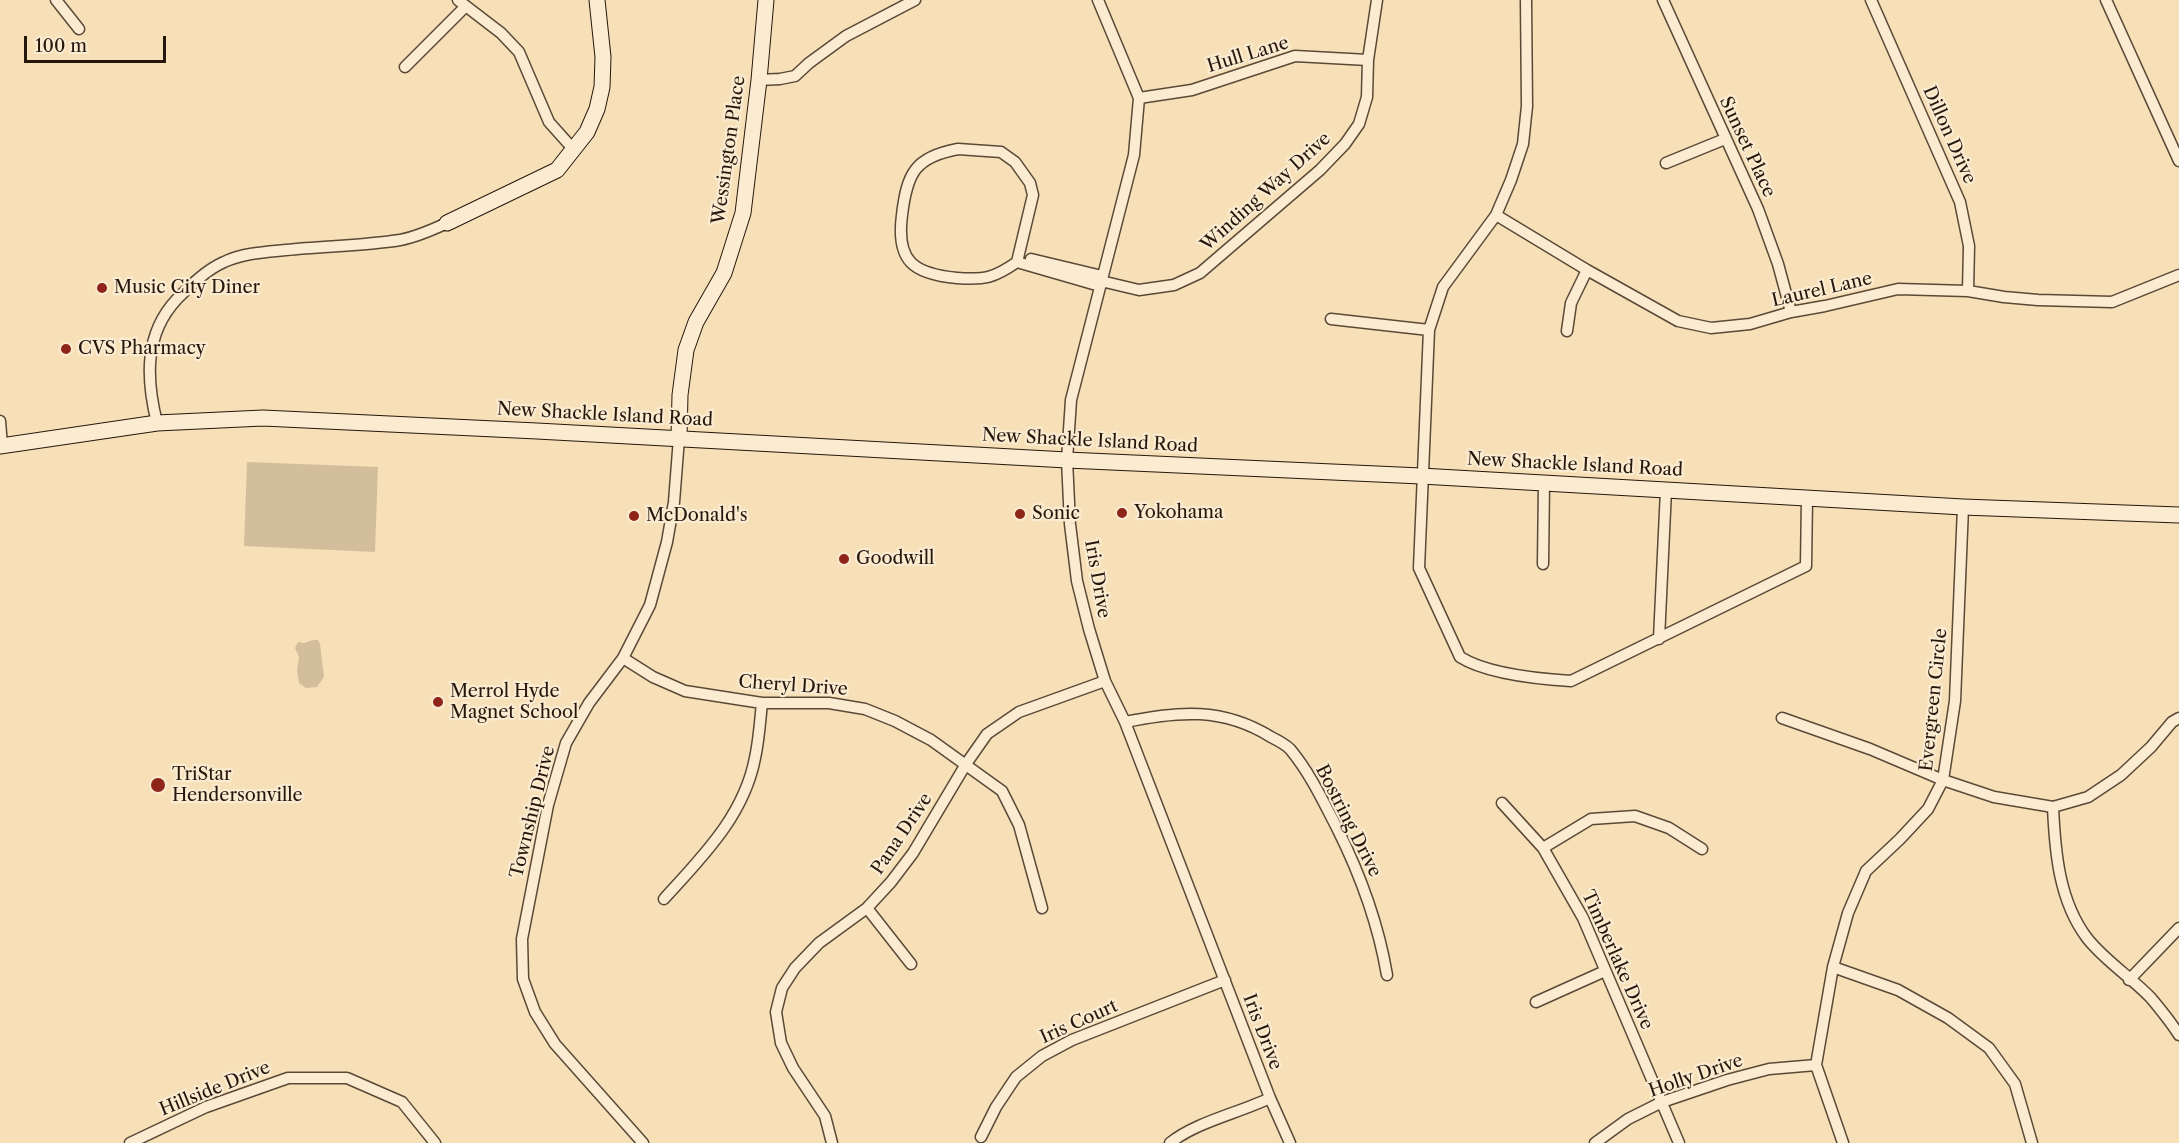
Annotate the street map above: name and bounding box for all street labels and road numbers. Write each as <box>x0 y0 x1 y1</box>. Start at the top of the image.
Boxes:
street label: Hull Lane <box>1205 32 1291 78</box>
street label: Wessington Place <box>708 74 750 226</box>
street label: Dillon Drive <box>1918 83 1980 187</box>
street label: Sunset Place <box>1714 93 1780 201</box>
street label: Winding Way Drive <box>1197 128 1335 256</box>
street label: Laurel Lane <box>1770 268 1874 312</box>
street label: New Shackle Island Road <box>496 399 714 431</box>
street label: New Shackle Island Road <box>981 425 1199 457</box>
street label: New Shackle Island Road <box>1466 449 1684 481</box>
street label: Iris Drive <box>1079 538 1115 620</box>
street label: Evergreen Circle <box>1916 627 1952 773</box>
street label: Cheryl Drive <box>738 671 848 701</box>
street label: Township Drive <box>506 744 560 880</box>
street label: Bostring Drive <box>1310 761 1386 881</box>
street label: Pana Drive <box>867 789 937 879</box>
street label: Timberlake Drive <box>1577 887 1657 1033</box>
street label: Iris Drive <box>1238 991 1286 1073</box>
street label: Iris Court <box>1037 995 1121 1049</box>
street label: Holly Drive <box>1646 1050 1746 1102</box>
street label: Hillside Drive <box>156 1057 274 1121</box>

